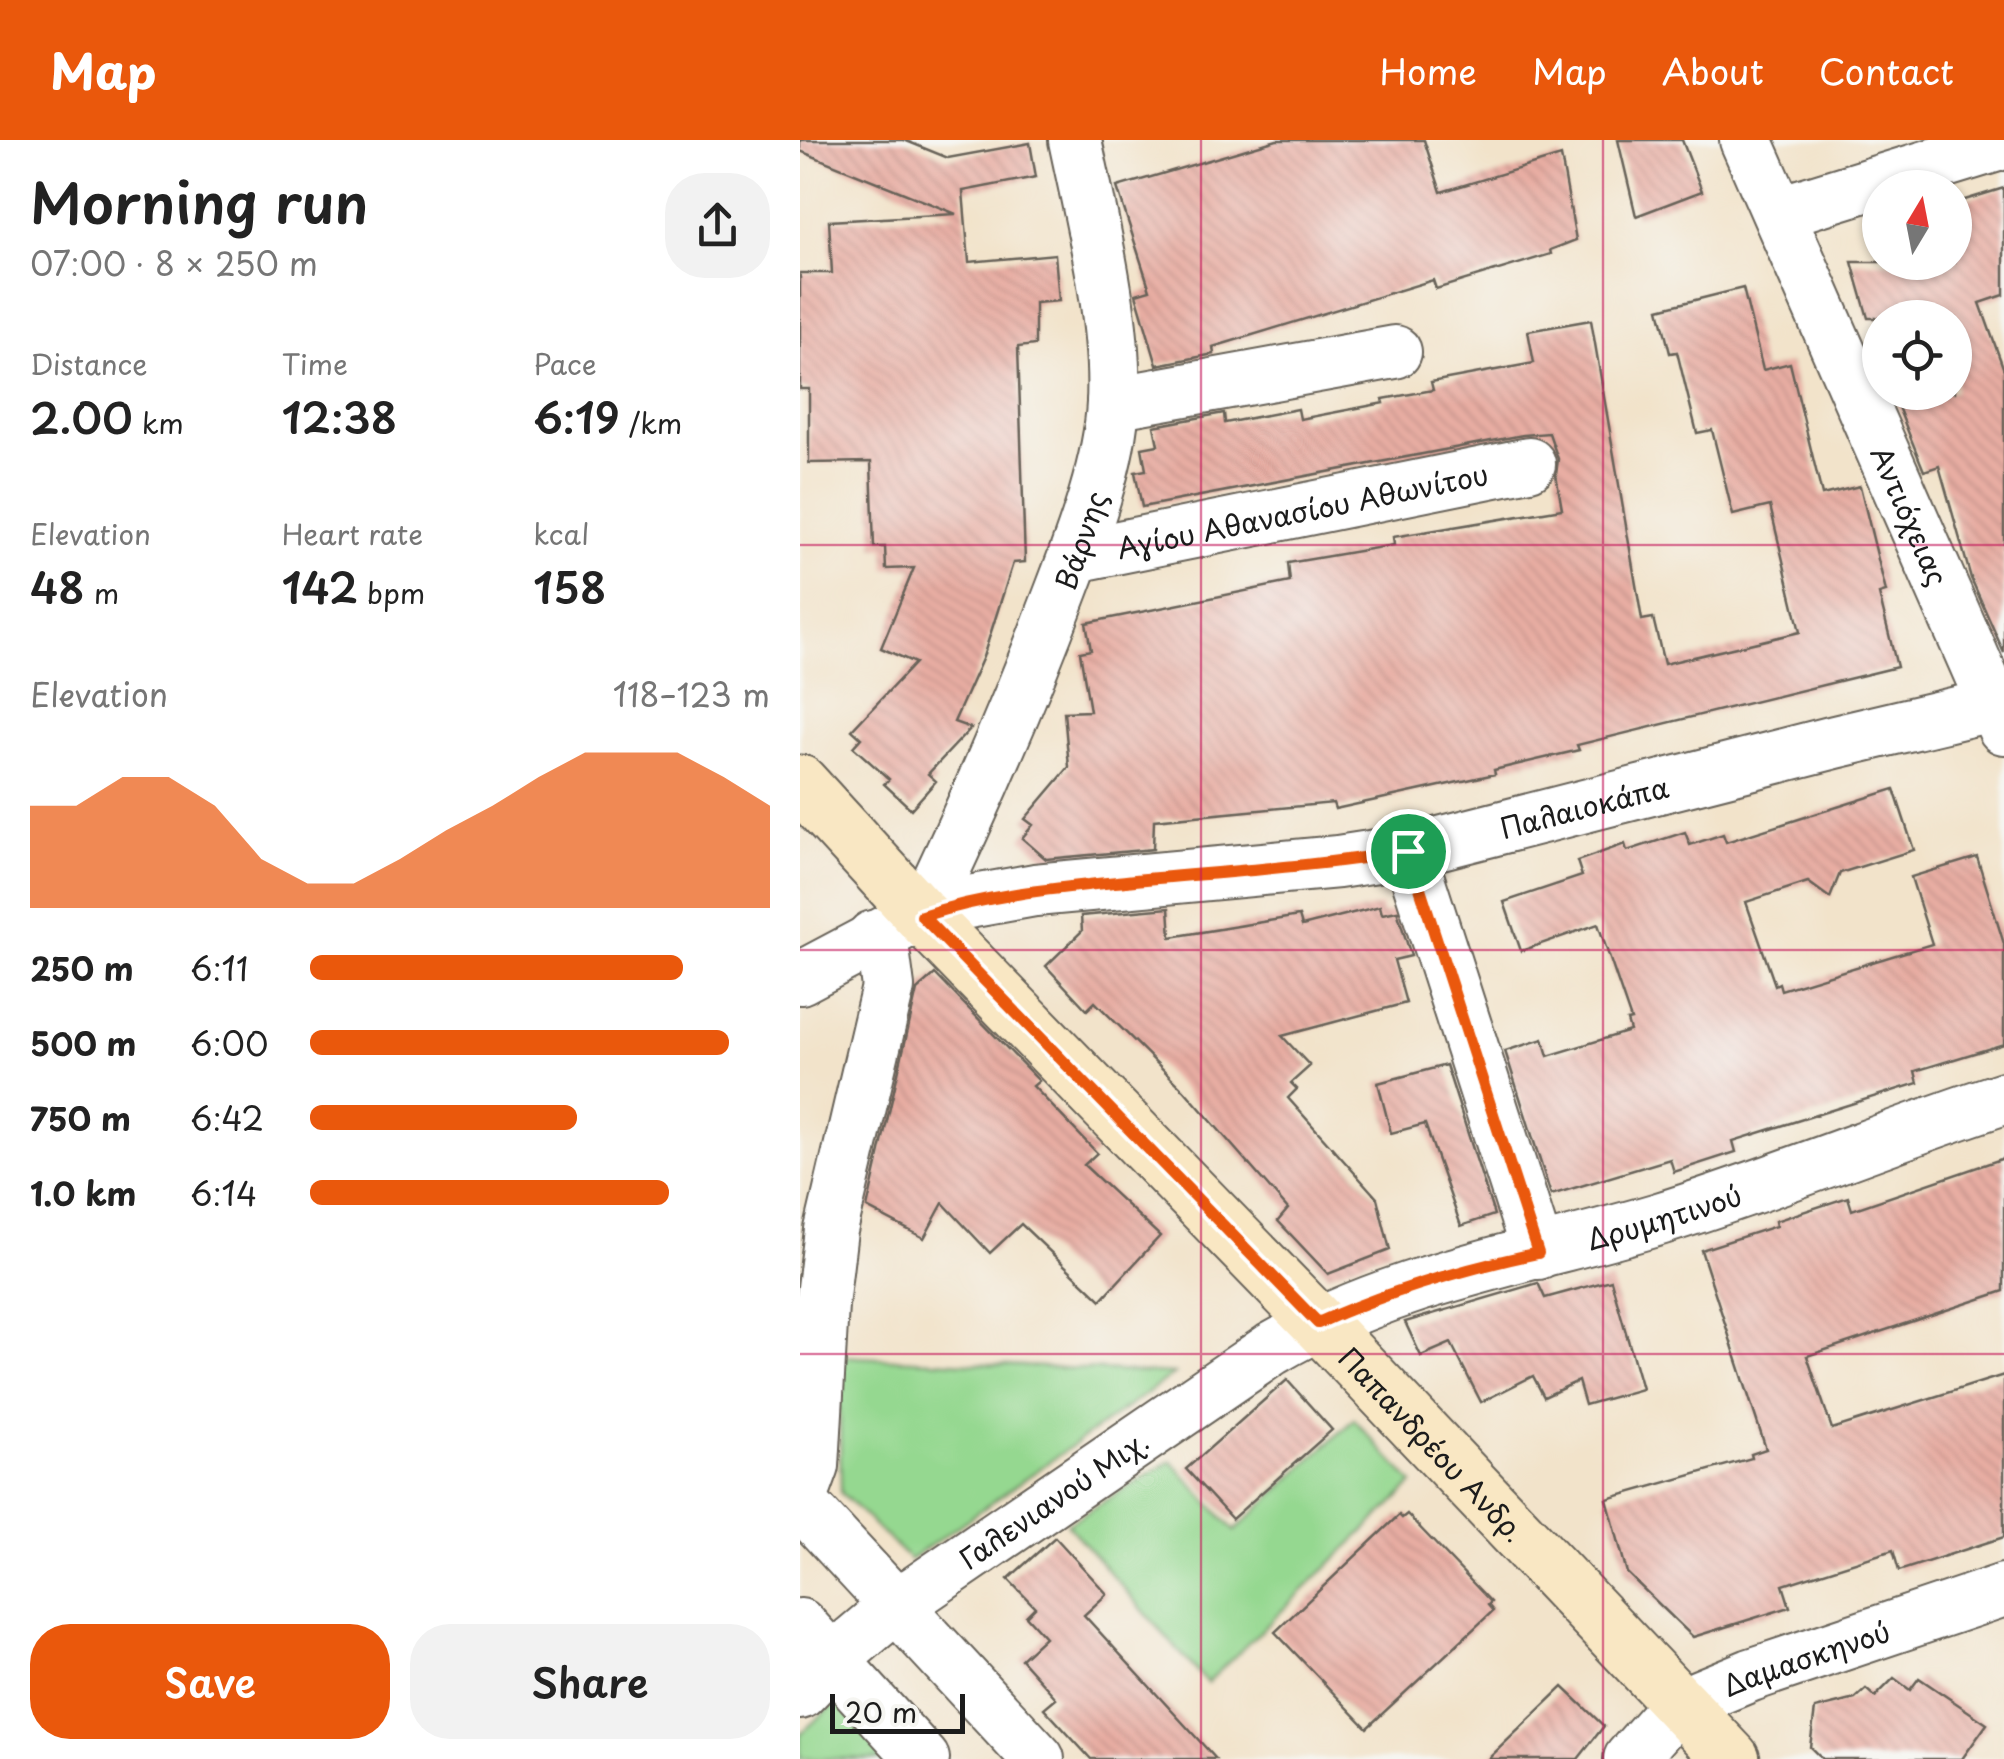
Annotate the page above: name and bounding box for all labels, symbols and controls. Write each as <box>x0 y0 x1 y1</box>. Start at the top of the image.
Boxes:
text: Map <box>50 34 156 106</box>
text: Home <box>1380 44 1477 97</box>
text: Map <box>1532 44 1607 97</box>
text: About <box>1662 44 1764 97</box>
text: Contact <box>1819 44 1954 97</box>
text: Morning run <box>30 160 368 243</box>
north arrow <box>1862 170 1972 280</box>
map controls <box>1862 170 1972 410</box>
button: share <box>665 173 770 278</box>
text: 07:00 · 8 × 250 m <box>30 239 318 287</box>
button: locate <box>1862 300 1972 410</box>
text: Distance <box>30 342 148 385</box>
text: Time <box>282 342 348 385</box>
text: Pace <box>533 342 597 385</box>
text: 2.00 <box>30 385 133 448</box>
text: 12:38 <box>282 385 397 448</box>
text: 6:19 <box>533 385 620 448</box>
text: km <box>133 401 184 444</box>
text: /km <box>620 401 682 444</box>
street label: Αντιόχειας <box>1861 439 1960 592</box>
street label: Αγίου Αθανασίου Αθωνίτου <box>1113 451 1492 569</box>
street label: Βάρνης <box>1043 486 1117 596</box>
text: Elevation <box>30 512 151 555</box>
text: Heart rate <box>282 512 423 555</box>
text: kcal <box>533 512 589 555</box>
text: 48 <box>30 555 85 618</box>
text: 142 <box>282 555 358 618</box>
text: 158 <box>533 555 606 618</box>
text: m <box>85 571 119 614</box>
text: bpm <box>358 571 425 614</box>
text: Elevation <box>30 670 168 718</box>
text: 118–123 m <box>613 670 770 718</box>
street label: Παλαιοκάπα <box>1495 764 1673 848</box>
pin <box>1366 809 1451 894</box>
icon: arrive <box>1381 824 1436 879</box>
text: 250 m <box>30 944 134 992</box>
text: 6:11 <box>190 944 248 992</box>
text: 500 m <box>30 1019 136 1067</box>
text: 6:00 <box>190 1019 268 1067</box>
text: 750 m <box>30 1094 131 1142</box>
text: 6:42 <box>190 1094 264 1142</box>
text: 1.0 km <box>30 1169 136 1217</box>
text: 6:14 <box>190 1169 257 1217</box>
street label: Δρυμητινού <box>1582 1172 1747 1260</box>
street label: Παπανδρέου Ανδρ. <box>1330 1337 1536 1551</box>
street label: Γαλενιανού Μιχ. <box>950 1418 1157 1579</box>
street label: Δαμασκηνού <box>1716 1608 1895 1706</box>
button: Save <box>30 1624 390 1739</box>
button: Share <box>410 1624 770 1739</box>
scale bar <box>830 1689 965 1734</box>
text: 20 m <box>845 1690 917 1733</box>

